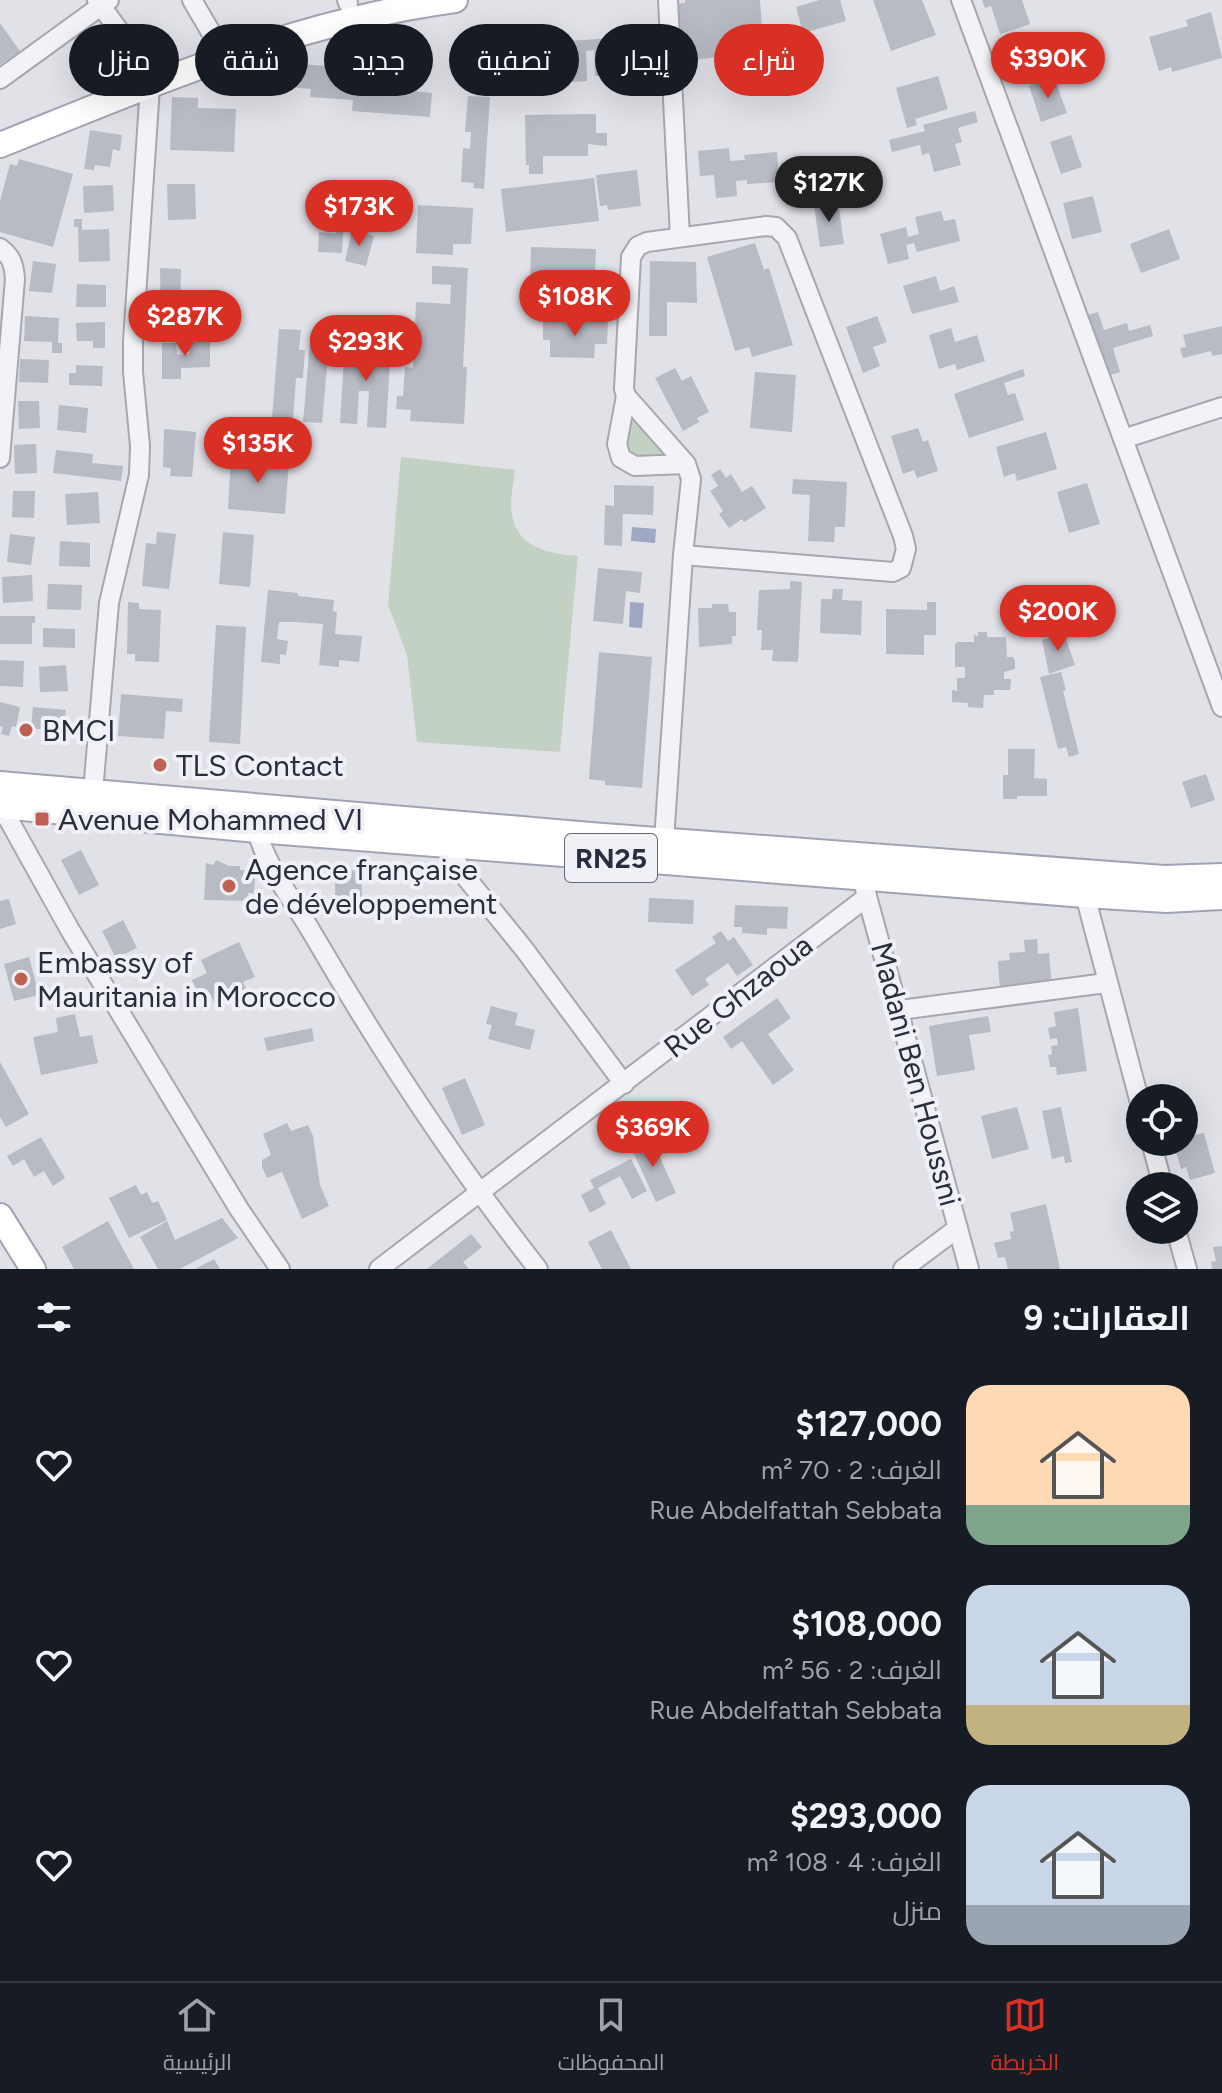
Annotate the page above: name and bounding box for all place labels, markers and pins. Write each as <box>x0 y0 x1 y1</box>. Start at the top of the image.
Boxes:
pin: $390K <box>992 32 1104 100</box>
pin: $127K <box>773 156 885 224</box>
pin: $173K <box>303 180 415 248</box>
pin: $108K <box>519 270 631 338</box>
pin: $287K <box>129 290 241 358</box>
pin: $293K <box>310 315 422 383</box>
pin: $135K <box>202 417 314 485</box>
pin: $200K <box>1002 585 1114 653</box>
place label: BMCI <box>42 712 115 749</box>
marker: BMCI <box>17 721 35 739</box>
place label: TLS Contact <box>176 747 344 784</box>
marker: TLS Contact <box>151 756 169 774</box>
place label: Avenue Mohammed VI <box>58 801 363 838</box>
marker: Avenue Mohammed VI <box>33 810 51 828</box>
place label: Agence française de développement <box>245 851 497 922</box>
marker: Agence française de développement <box>220 877 238 895</box>
place label: Embassy of Mauritania in Morocco <box>37 944 336 1015</box>
marker: Embassy of Mauritania in Morocco <box>12 970 30 988</box>
pin: $369K <box>597 1101 709 1169</box>

